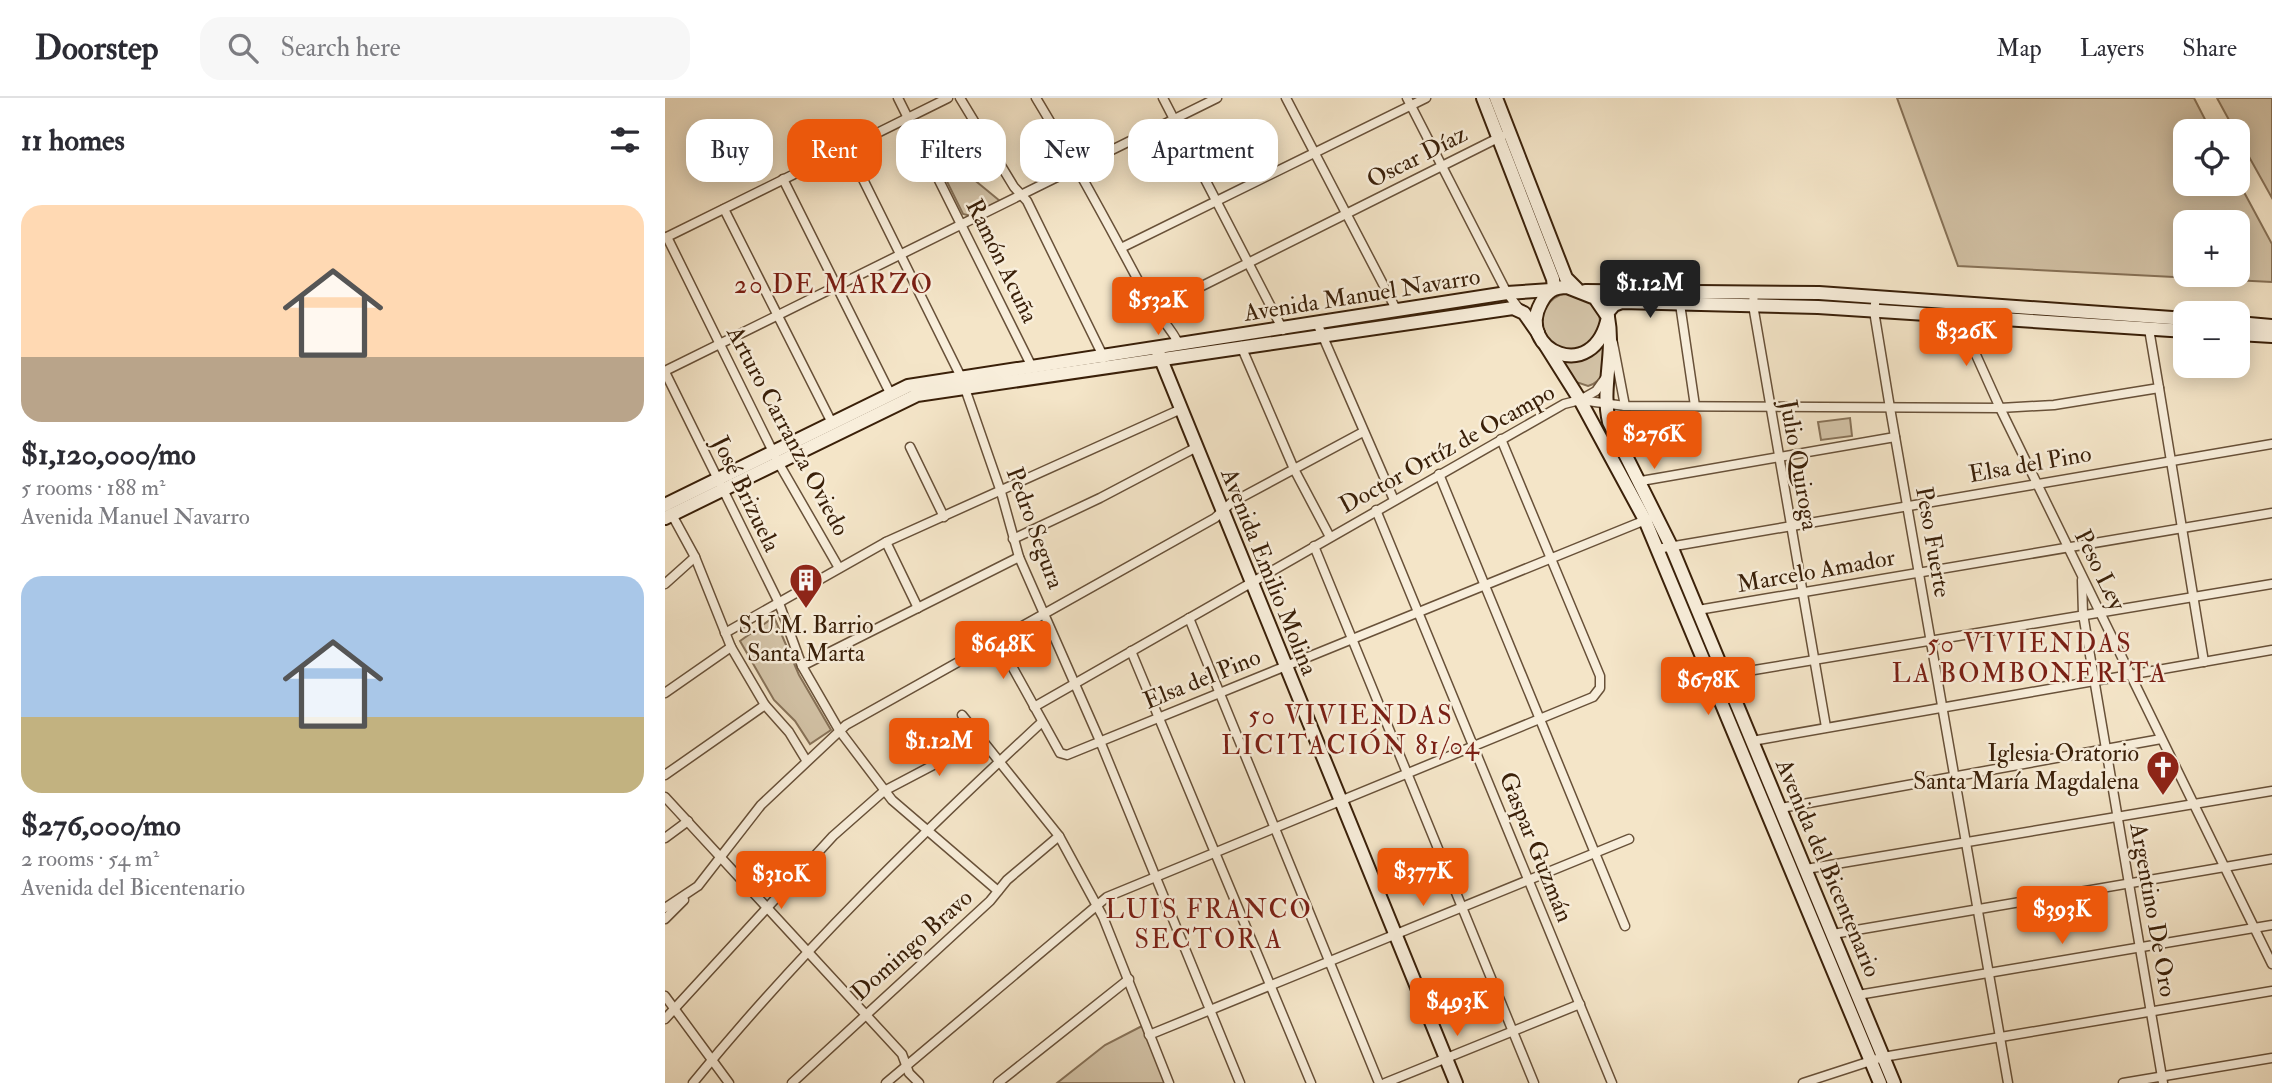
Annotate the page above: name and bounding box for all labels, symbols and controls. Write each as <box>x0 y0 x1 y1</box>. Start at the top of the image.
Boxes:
search box <box>200 17 690 80</box>
text: Doorstep <box>35 28 158 69</box>
icon: search <box>224 29 262 67</box>
text: Search here <box>280 32 401 64</box>
text: Map <box>1997 33 2042 64</box>
text: Layers <box>2080 33 2144 64</box>
text: Share <box>2182 33 2237 64</box>
street label: Oscar Díaz <box>1362 118 1473 195</box>
chip: Buy <box>686 119 773 182</box>
chip: Rent <box>787 119 882 182</box>
chip: Filters <box>896 119 1006 182</box>
chip: New <box>1020 119 1114 182</box>
chip: Apartment <box>1128 119 1278 182</box>
map controls <box>2173 119 2250 378</box>
button: locate <box>2173 119 2250 196</box>
icon: filters <box>606 121 644 159</box>
text: 11 homes <box>21 122 125 159</box>
street label: Ramón Acuña <box>959 194 1046 329</box>
button: + <box>2173 210 2250 287</box>
icon: home <box>270 250 396 376</box>
pin: $1.12M <box>1593 260 1707 320</box>
street label: Avenida Manuel Navarro <box>1241 261 1482 329</box>
text: $1.12M <box>1616 268 1684 297</box>
district label: 20 DE MARZO <box>734 269 934 301</box>
pin: $532K <box>1109 278 1207 337</box>
text: $532K <box>1128 285 1188 314</box>
button: − <box>2173 301 2250 378</box>
pin: $326K <box>1917 308 2015 368</box>
text: $326K <box>1935 316 1997 345</box>
street label: Arturo Carranza Oviedo <box>719 320 856 541</box>
street label: Doctor Ortíz de Ocampo <box>1334 377 1560 521</box>
street label: Julio Quiroga <box>1772 396 1826 534</box>
pin: $276K <box>1605 412 1703 471</box>
text: $276K <box>1623 419 1685 448</box>
street label: José Brizuela <box>704 430 788 558</box>
text: $1,120,000/mo <box>21 436 196 473</box>
street label: Elsa del Pino <box>1966 438 2094 490</box>
street label: Pedro Segura <box>999 463 1072 594</box>
street label: Avenida Emilio Molina <box>1213 463 1325 681</box>
text: 5 rooms · 188 m² <box>21 473 165 502</box>
street label: Peso Fuerte <box>1908 484 1958 600</box>
text: Avenida Manuel Navarro <box>21 502 250 531</box>
street label: Peso Ley <box>2067 524 2133 616</box>
street label: Marcelo Amador <box>1734 542 1898 600</box>
building icon: S.U.M. Barrio Santa Marta <box>787 561 825 610</box>
place label: S.U.M. Barrio Santa Marta <box>739 610 873 669</box>
icon: home <box>270 621 396 747</box>
pin: $648K <box>954 622 1052 681</box>
district label: 50 VIVIENDAS LA BOMBONERITA <box>1892 628 2168 690</box>
text: $648K <box>971 629 1035 658</box>
street label: Elsa del Pino <box>1139 641 1265 717</box>
pin: $678K <box>1659 658 1757 717</box>
text: $678K <box>1677 665 1739 694</box>
district label: 50 VIVIENDAS LICITACIÓN 81/04 <box>1221 700 1481 762</box>
pin: $1.12M <box>882 718 996 778</box>
text: $1.12M <box>905 726 973 755</box>
place label: Iglesia Oratorio Santa María Magdalena <box>1913 738 2140 797</box>
church icon: Iglesia Oratorio Santa María Magdalena <box>2144 748 2182 797</box>
street label: Avenida del Bicentenario <box>1768 753 1888 982</box>
street label: Gaspar Guzmán <box>1492 767 1580 927</box>
text: $276,000/mo <box>21 807 181 844</box>
street label: Argentino De Oro <box>2122 820 2184 999</box>
text: 2 rooms · 54 m² <box>21 844 159 873</box>
pin: $377K <box>1374 848 1472 908</box>
pin: $310K <box>732 852 830 911</box>
text: $377K <box>1393 856 1453 885</box>
text: $310K <box>752 859 810 888</box>
text: Avenida del Bicentenario <box>21 873 245 902</box>
street label: Domingo Bravo <box>845 882 979 1008</box>
pin: $393K <box>2013 886 2111 946</box>
district label: LUIS FRANCO SECTOR A <box>1105 894 1313 956</box>
text: $393K <box>2033 894 2091 923</box>
pin: $493K <box>1408 978 1506 1038</box>
text: $493K <box>1426 986 1488 1015</box>

